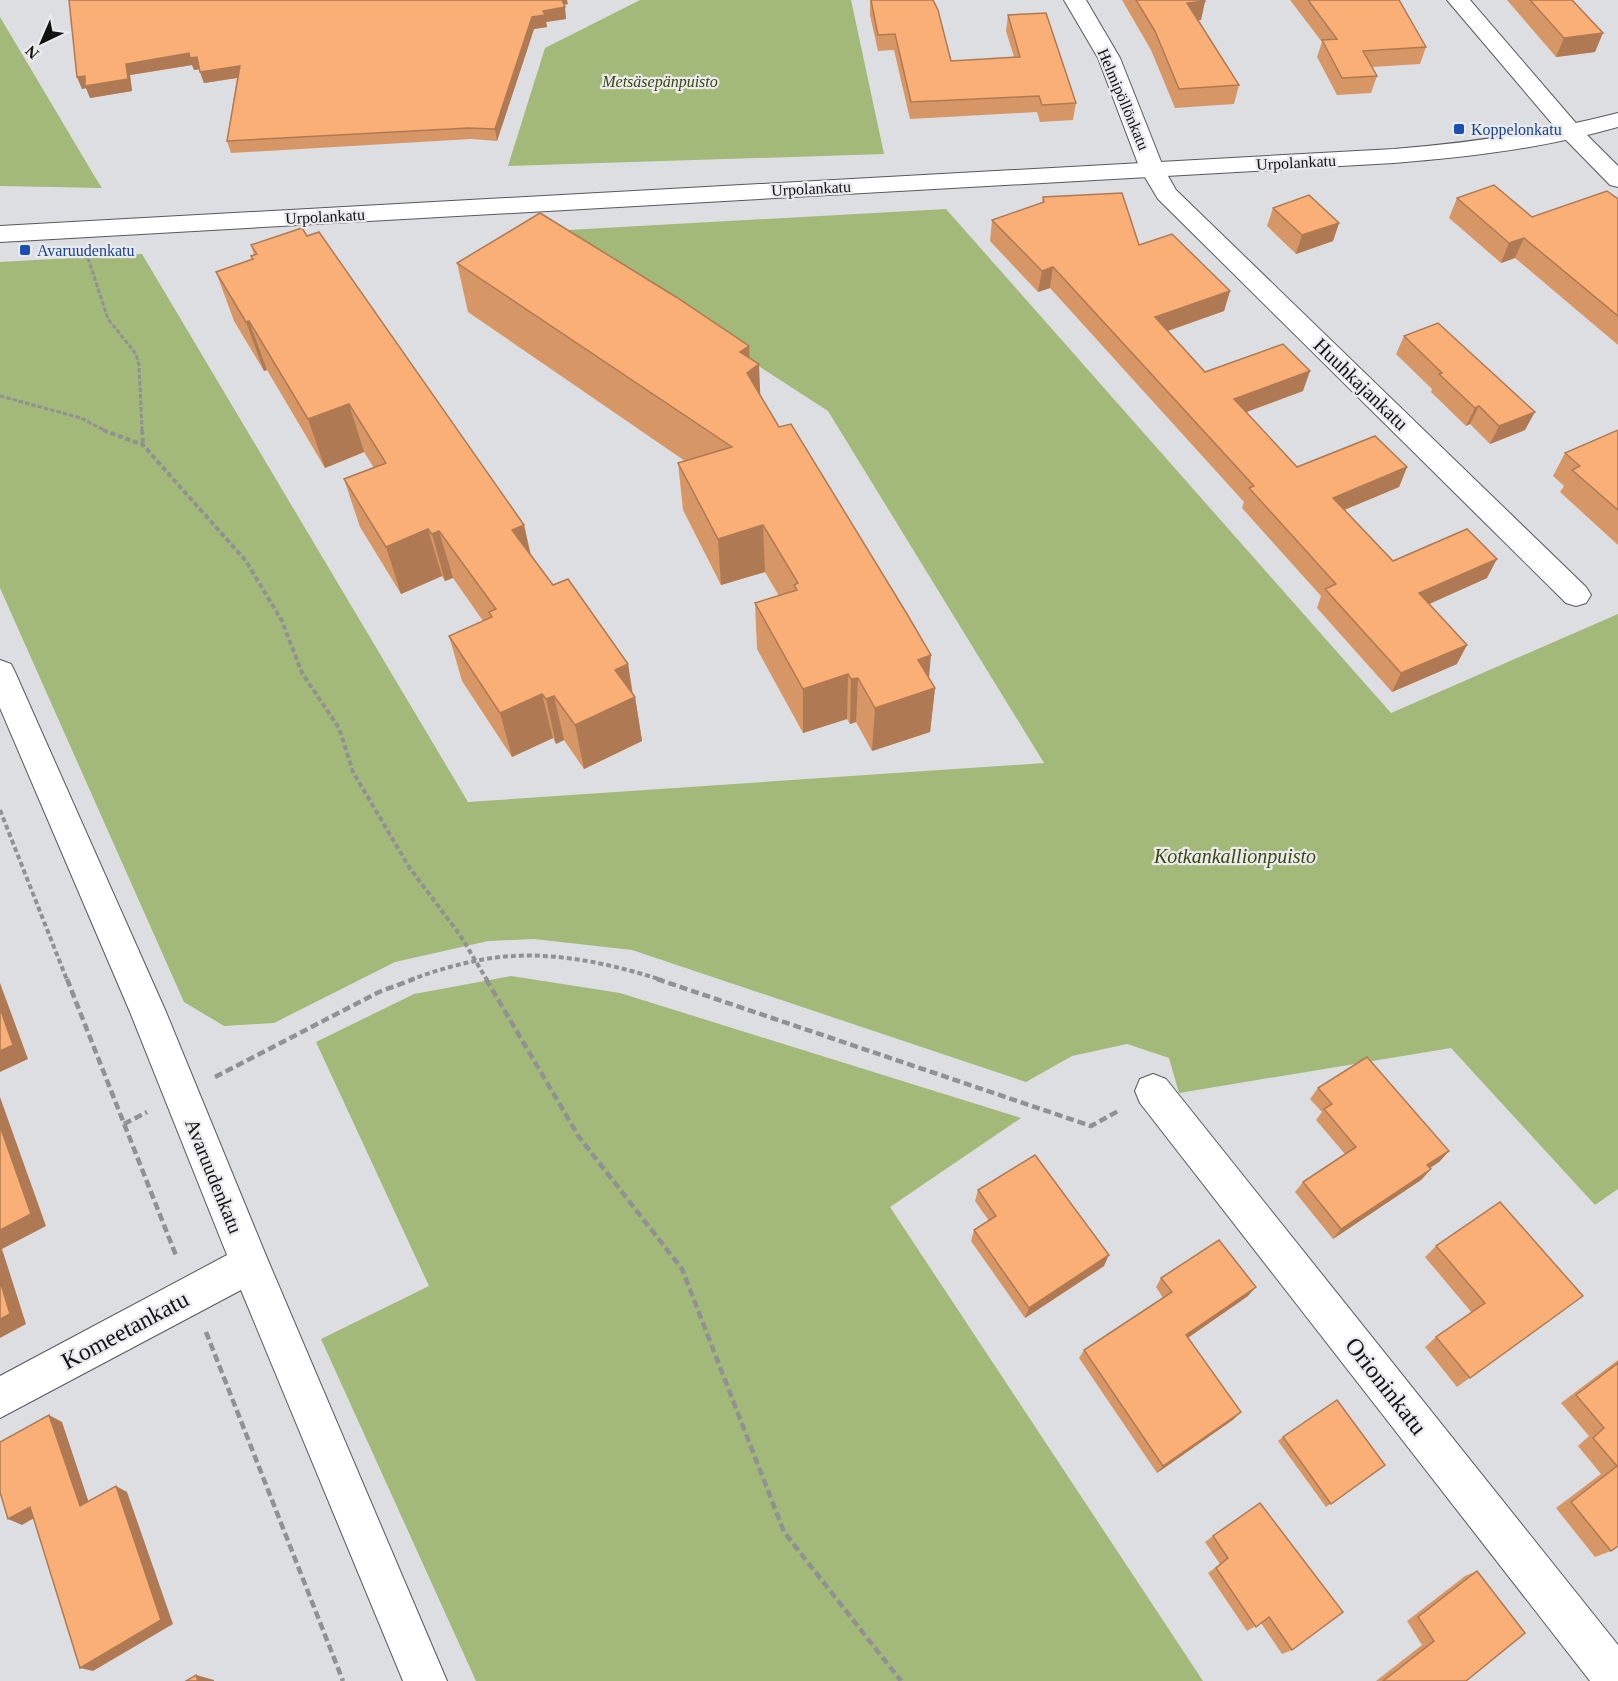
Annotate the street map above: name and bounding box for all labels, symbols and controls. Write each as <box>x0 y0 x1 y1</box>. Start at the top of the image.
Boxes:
north arrow <box>12 12 72 72</box>
text: N <box>22 42 42 63</box>
street label: Helmipöllönkatu <box>1094 46 1153 153</box>
park label: Metsäsepänpuisto <box>601 73 718 91</box>
place label: Koppelonkatu <box>1471 121 1562 139</box>
marker: Koppelonkatu <box>1452 122 1466 136</box>
street label: Urpolankatu <box>1256 152 1336 174</box>
street label: Urpolankatu <box>771 178 851 200</box>
street label: Urpolankatu <box>285 206 365 228</box>
place label: Avaruudenkatu <box>37 242 134 259</box>
marker: Avaruudenkatu <box>18 243 32 257</box>
street label: Huuhkajankatu <box>1309 334 1413 435</box>
park label: Kotkankallionpuisto <box>1153 845 1316 868</box>
street label: Avaruudenkatu <box>181 1115 247 1237</box>
street label: Komeetankatu <box>57 1286 193 1374</box>
street label: Orioninkatu <box>1340 1332 1432 1440</box>

